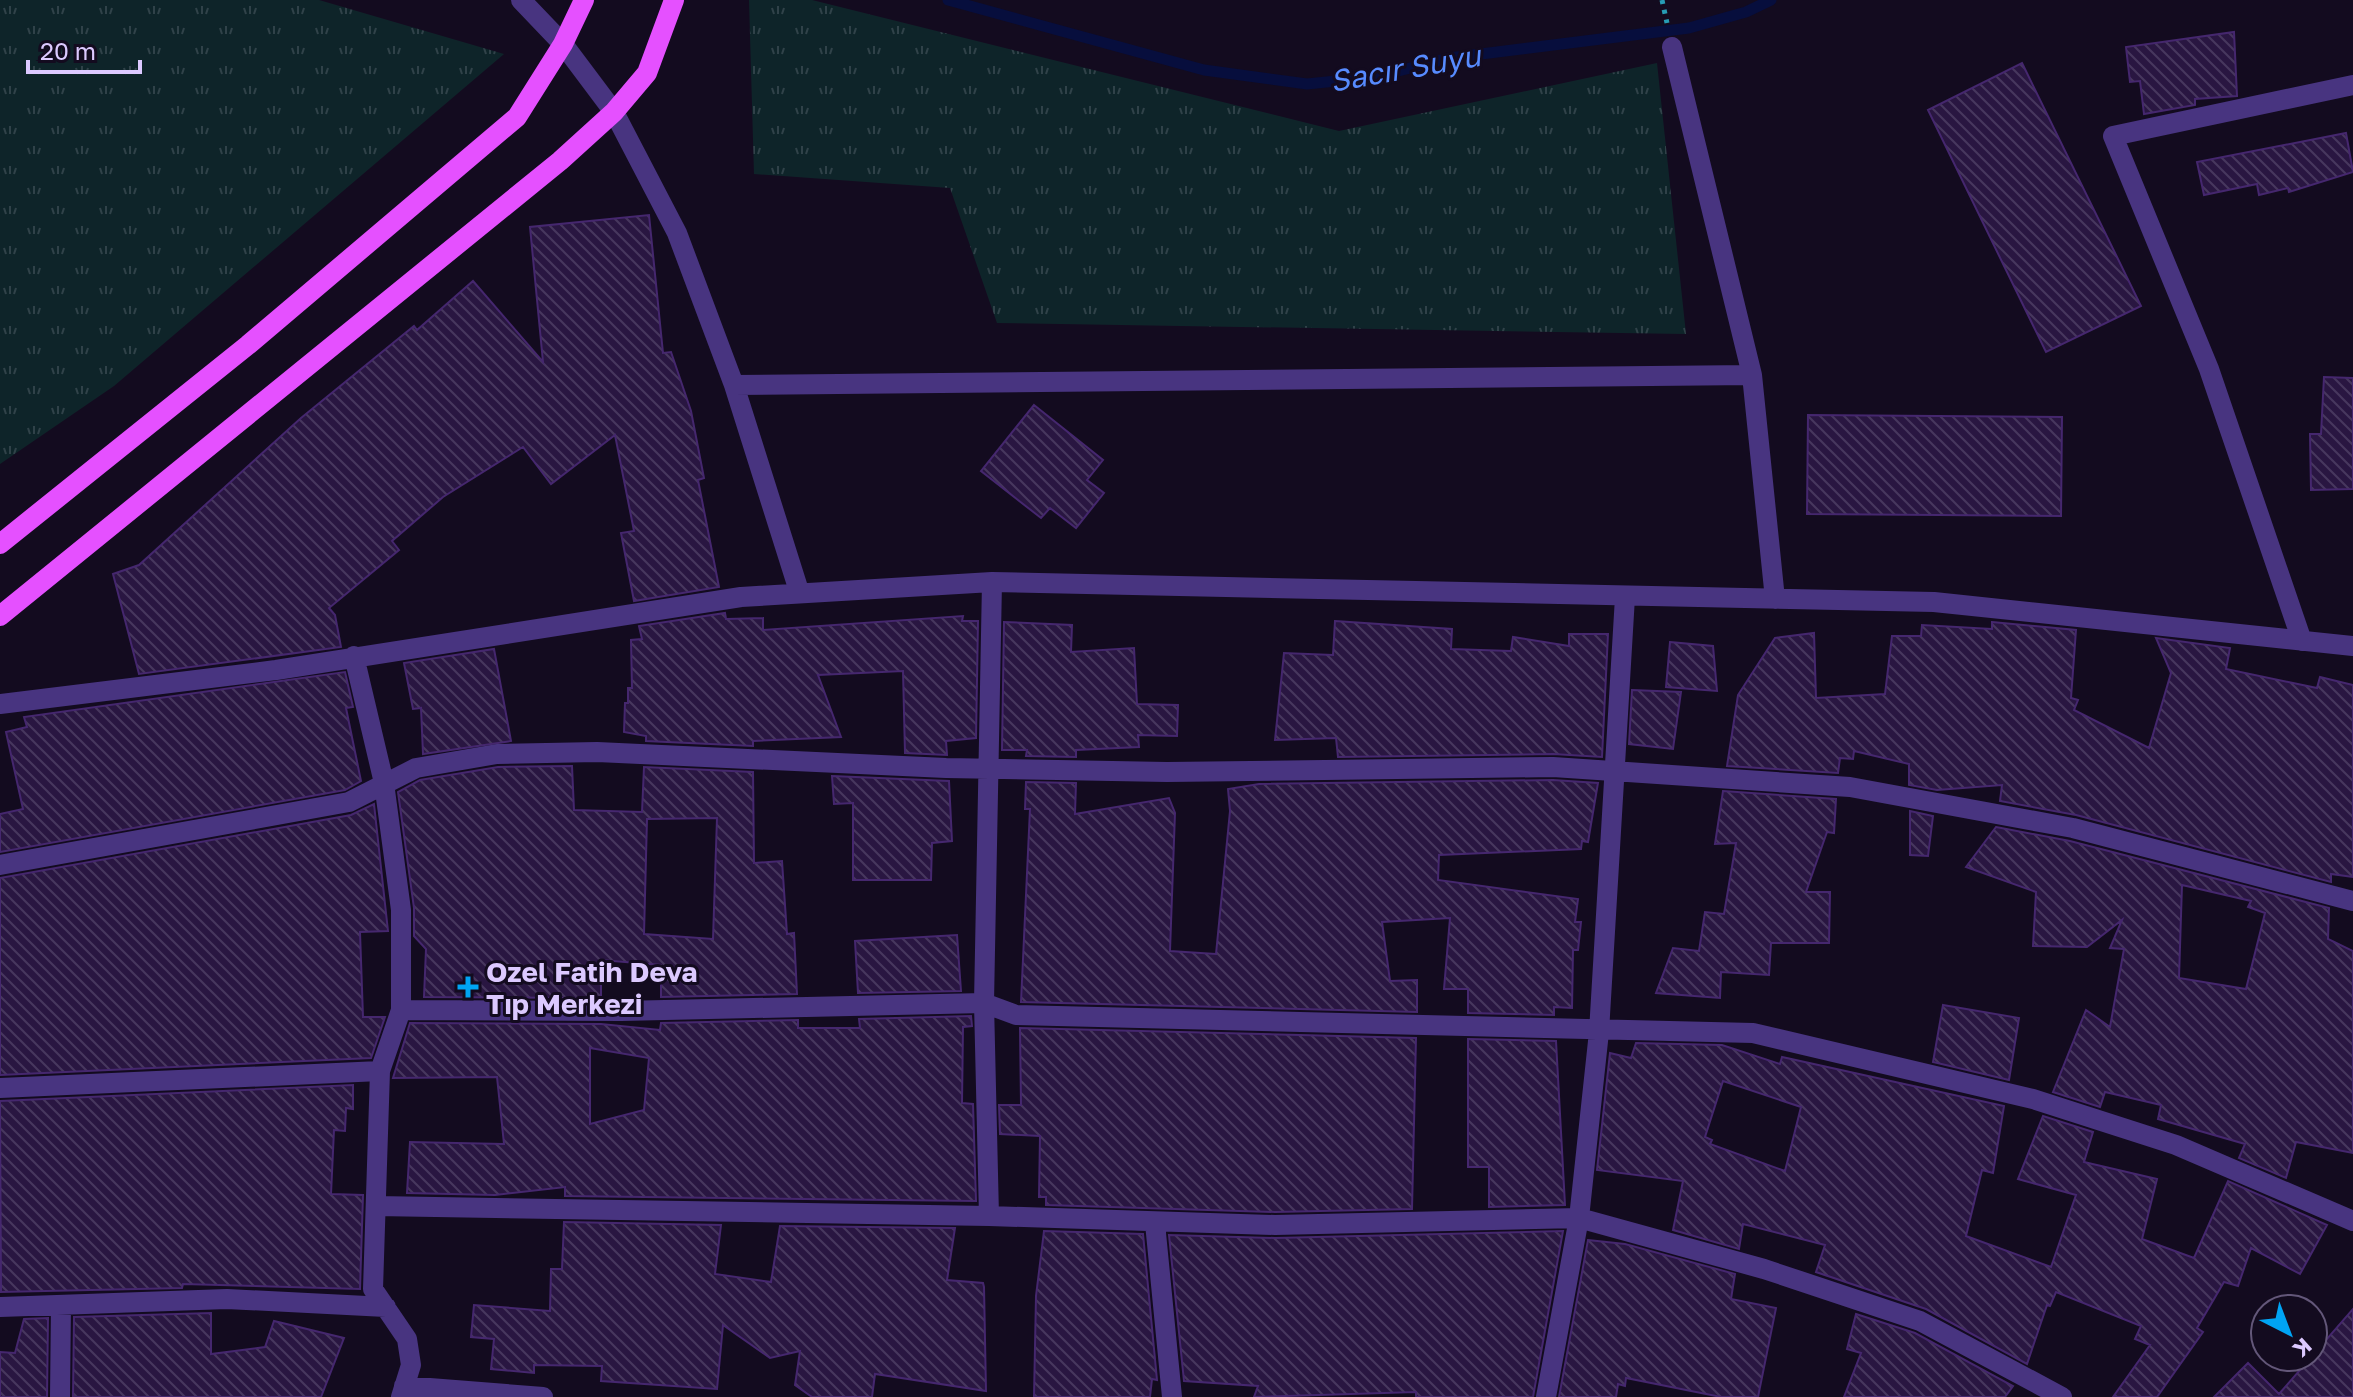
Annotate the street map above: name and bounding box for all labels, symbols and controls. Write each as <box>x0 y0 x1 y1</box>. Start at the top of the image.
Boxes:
scale bar <box>28 24 140 74</box>
text: 20 m <box>40 36 96 65</box>
water label: Sacır Suyu <box>1327 37 1485 99</box>
place label: Ozel Fatih Deva Tıp Merkezi <box>486 955 698 1020</box>
marker: Ozel Fatih Deva Tıp Merkezi <box>457 976 479 998</box>
north arrow <box>2249 1293 2329 1373</box>
text: K <box>2288 1333 2318 1364</box>

